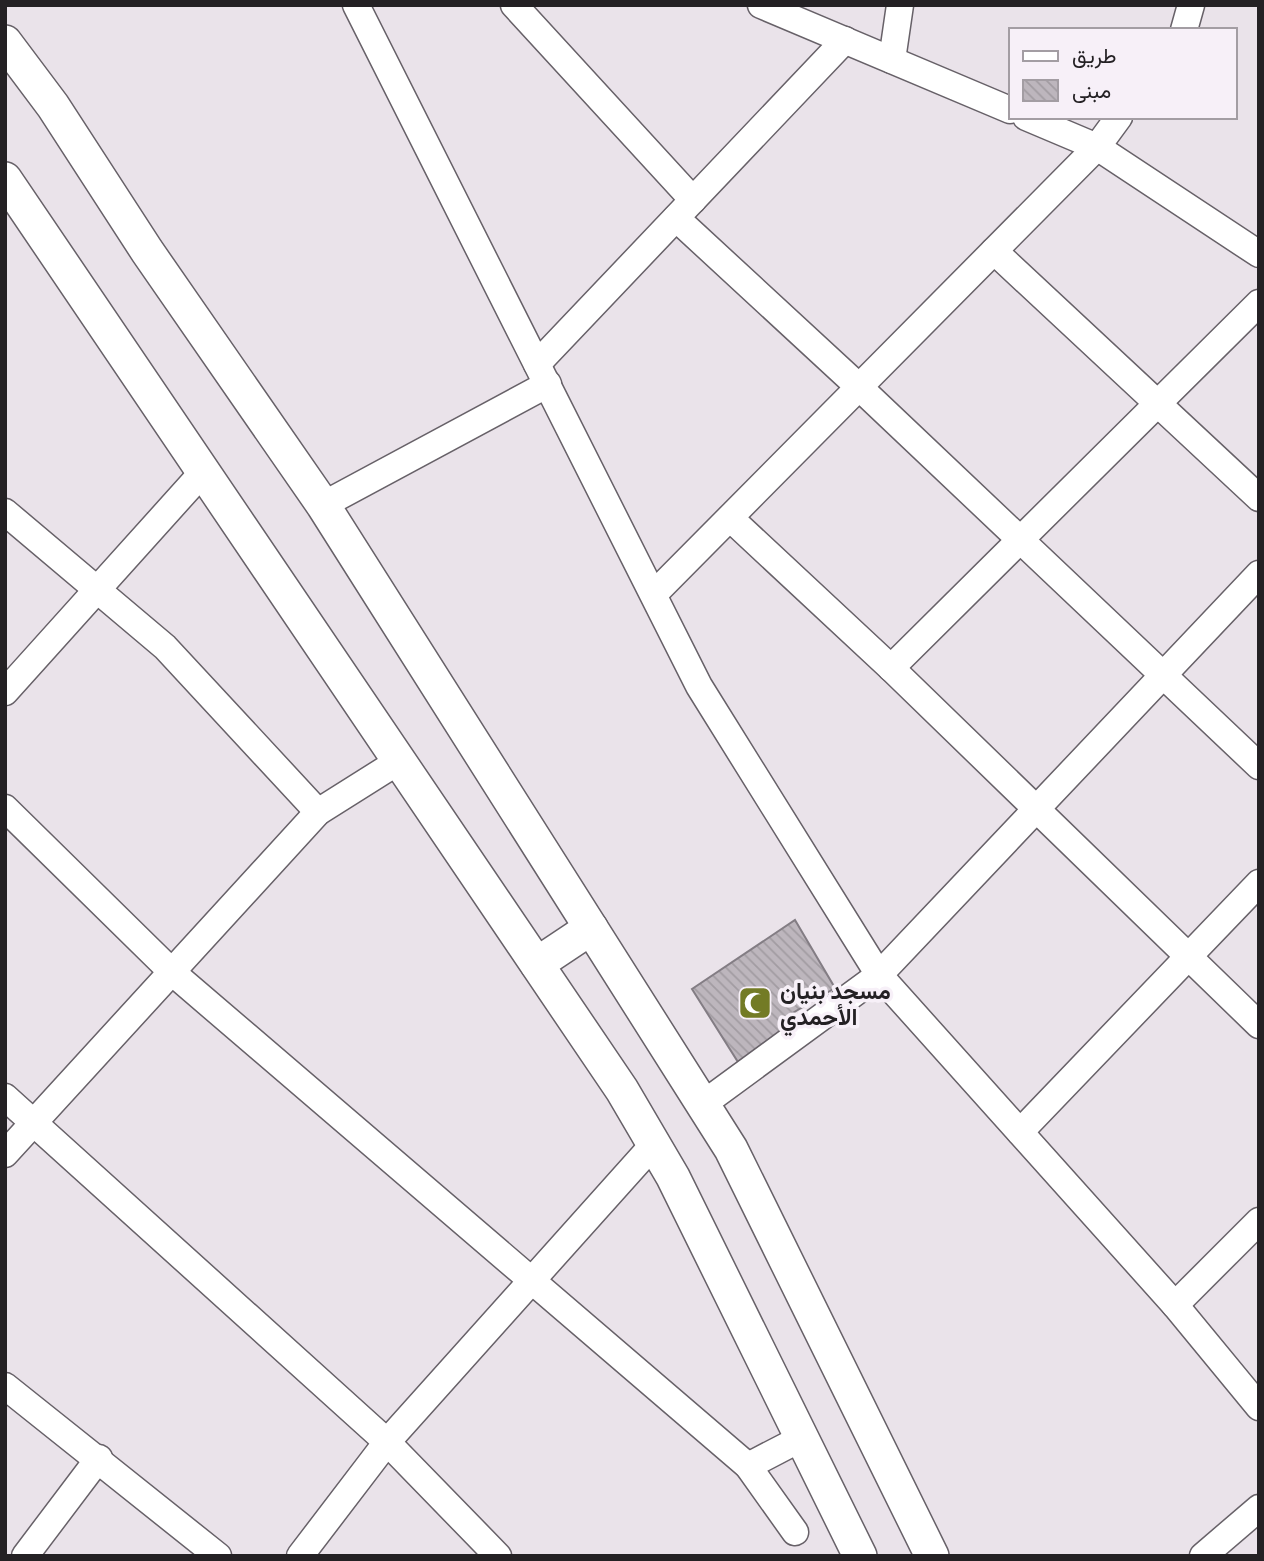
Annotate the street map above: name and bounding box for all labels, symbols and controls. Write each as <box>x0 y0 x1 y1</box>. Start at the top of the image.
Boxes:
legend <box>1009 28 1236 119</box>
text: طريق <box>1072 43 1117 69</box>
text: مبنى <box>1072 78 1111 103</box>
place label: مسجد بنيان الأحمدي <box>780 977 891 1036</box>
mosque icon: مسجد بنيان الأحمدي <box>736 984 774 1022</box>

